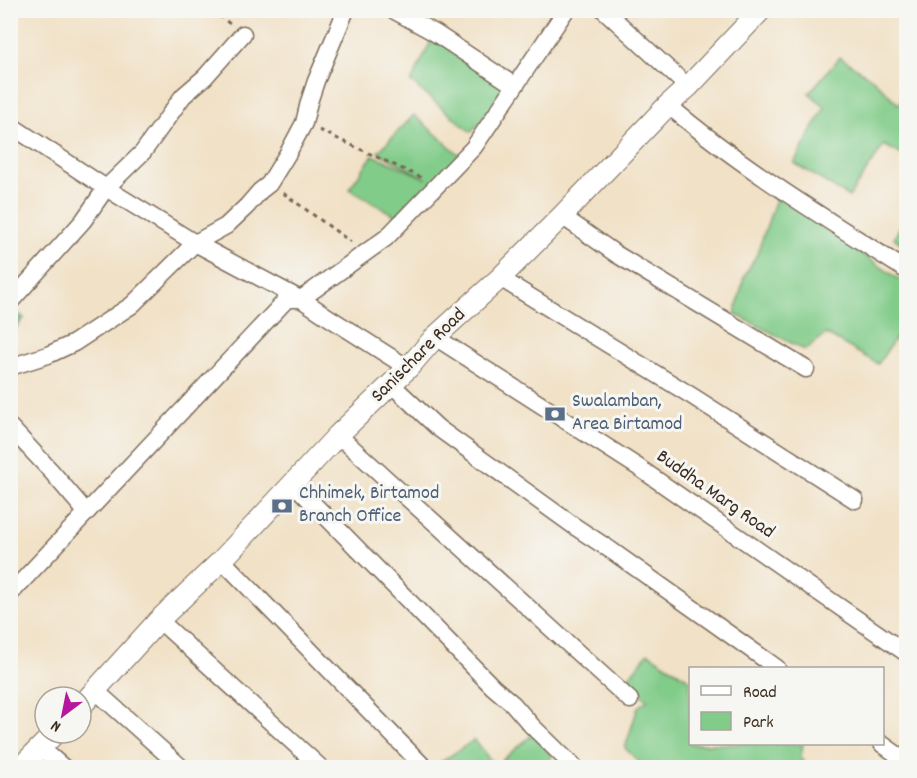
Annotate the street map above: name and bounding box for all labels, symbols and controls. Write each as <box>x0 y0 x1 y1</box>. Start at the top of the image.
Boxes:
street label: Sanischare Road <box>365 302 473 410</box>
place label: Swalamban, Area Birtamod <box>572 388 682 439</box>
bank icon: Swalamban, Area Birtamod <box>543 402 567 426</box>
street label: Buddha Marg Road <box>650 444 780 546</box>
place label: Chhimek, Birtamod Branch Office <box>299 480 439 531</box>
bank icon: Chhimek, Birtamod Branch Office <box>270 494 294 518</box>
legend <box>689 667 884 745</box>
text: Road <box>743 681 777 706</box>
north arrow <box>33 685 93 745</box>
text: Park <box>743 711 774 736</box>
text: N <box>47 714 66 737</box>

